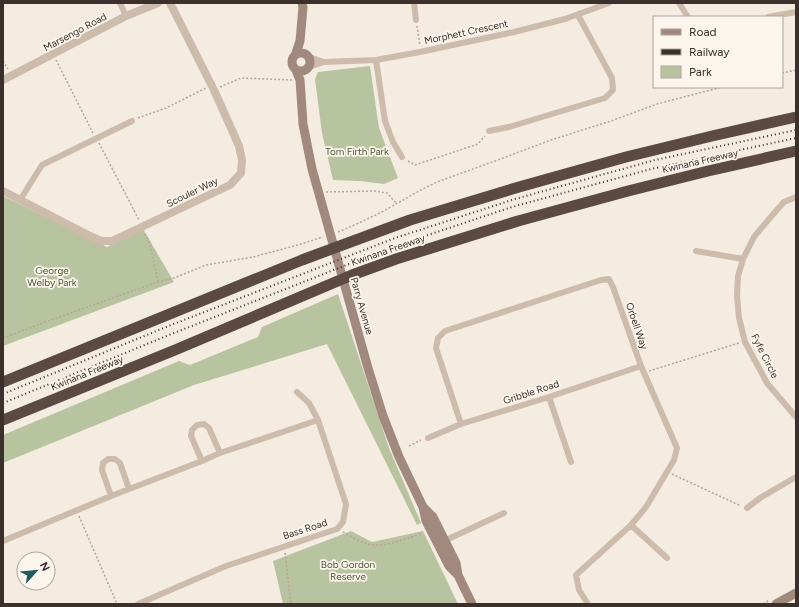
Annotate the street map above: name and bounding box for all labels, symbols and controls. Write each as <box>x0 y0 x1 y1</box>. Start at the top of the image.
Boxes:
street label: Marsengo Road <box>41 10 109 54</box>
legend <box>653 16 783 88</box>
street label: Morphett Crescent <box>423 17 509 47</box>
text: Road <box>689 25 717 39</box>
text: Railway <box>689 45 730 59</box>
text: Park <box>689 65 712 79</box>
park label: Tom Firth Park <box>325 145 389 158</box>
street label: Kwinana Freeway <box>661 146 740 176</box>
street label: Scouler Way <box>164 174 221 210</box>
street label: Kwinana Freeway <box>349 231 427 269</box>
park label: George Welby Park <box>27 264 77 289</box>
street label: Parry Avenue <box>348 276 377 337</box>
street label: Orbell Way <box>623 301 651 352</box>
street label: Fyfe Circle <box>748 332 782 381</box>
street label: Kwinana Freeway <box>49 352 126 394</box>
street label: Gribble Road <box>501 377 561 407</box>
street label: Bass Road <box>281 516 329 542</box>
north arrow <box>16 551 56 591</box>
park label: Bob Gordon Reserve <box>321 558 376 583</box>
text: N <box>37 560 52 573</box>

